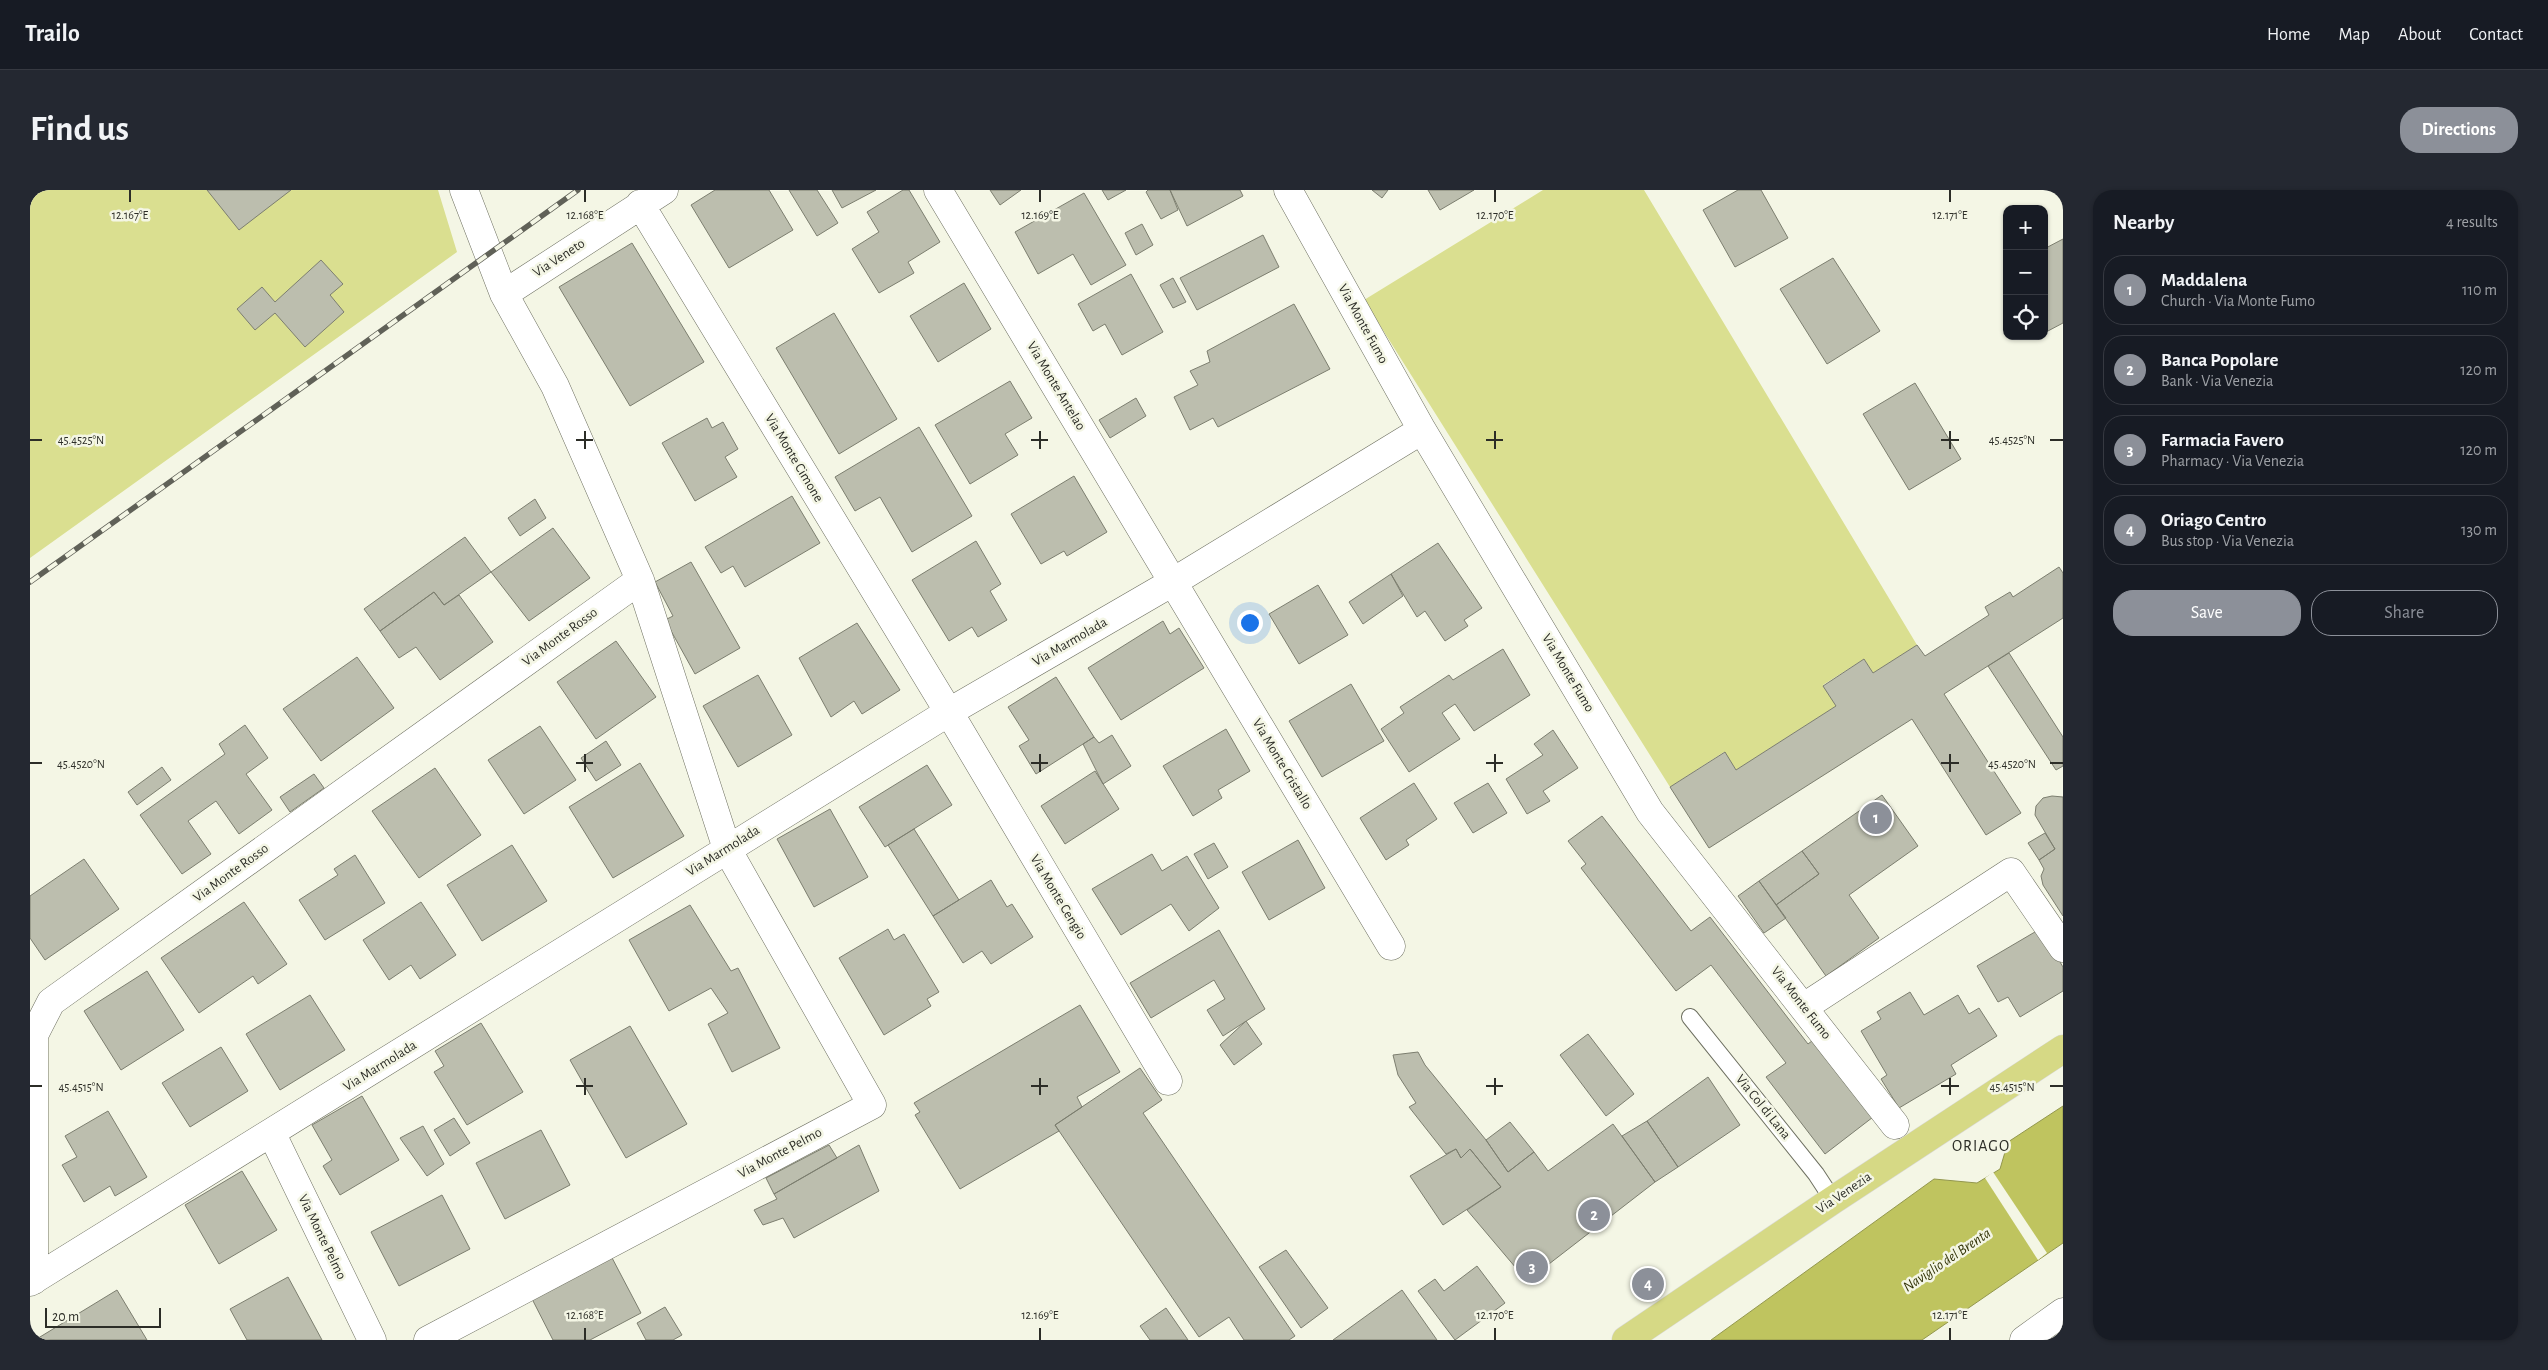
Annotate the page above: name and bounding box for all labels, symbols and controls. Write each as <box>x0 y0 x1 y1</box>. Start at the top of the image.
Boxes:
text: Trailo <box>25 22 80 46</box>
text: Home <box>2267 26 2310 44</box>
text: Map <box>2338 26 2370 44</box>
text: About <box>2398 26 2441 44</box>
text: Contact <box>2469 26 2523 44</box>
button: Directions <box>2400 107 2518 153</box>
text: Find us <box>30 112 129 147</box>
map controls <box>2003 205 2048 340</box>
button: + <box>2003 205 2048 250</box>
text: 12.167°E <box>112 209 148 221</box>
text: 12.168°E <box>566 209 604 221</box>
text: 12.169°E <box>1021 209 1059 221</box>
text: 12.170°E <box>1476 209 1514 221</box>
text: 12.171°E <box>1933 209 1968 221</box>
text: Nearby <box>2113 212 2174 233</box>
text: 4 results <box>2446 214 2498 230</box>
street label: Via Veneto <box>531 236 587 280</box>
button: − <box>2003 250 2048 295</box>
text: Maddalena <box>2161 271 2247 290</box>
street label: Via Monte Fumo <box>1335 282 1391 366</box>
text: 1 <box>2127 282 2133 298</box>
text: 110 m <box>2462 282 2497 298</box>
text: Church · Via Monte Fumo <box>2161 293 2315 309</box>
button: locate <box>2003 295 2048 340</box>
street label: Via Monte Antelao <box>1024 339 1088 433</box>
text: Banca Popolare <box>2161 351 2278 370</box>
text: 2 <box>2126 362 2134 378</box>
text: 120 m <box>2460 362 2497 378</box>
text: Bank · Via Venezia <box>2161 373 2273 389</box>
street label: Via Monte Cimone <box>762 411 826 505</box>
text: Farmacia Favero <box>2161 431 2284 450</box>
text: 45.4525°N <box>58 434 104 446</box>
text: 45.4525°N <box>1989 434 2035 446</box>
text: 3 <box>2127 442 2133 458</box>
text: 120 m <box>2460 442 2497 458</box>
text: Pharmacy · Via Venezia <box>2161 453 2304 469</box>
text: Oriago Centro <box>2161 511 2267 530</box>
text: 4 <box>2126 522 2134 538</box>
text: 130 m <box>2461 522 2497 538</box>
text: Bus stop · Via Venezia <box>2161 533 2294 549</box>
button: Save <box>2113 590 2301 636</box>
button: Share <box>2311 590 2498 636</box>
street label: Via Monte Rosso <box>520 605 600 669</box>
your location <box>1237 610 1263 636</box>
street label: Via Marmolada <box>1030 615 1110 669</box>
street label: Via Monte Fumo <box>1539 632 1597 715</box>
street label: Via Monte Cristallo <box>1250 716 1314 812</box>
text: 45.4520°N <box>57 758 105 770</box>
text: 45.4520°N <box>1988 758 2036 770</box>
pin: 1 <box>1860 799 1892 837</box>
street label: Via Marmolada <box>684 823 763 879</box>
street label: Via Monte Rosso <box>191 841 271 905</box>
street label: Via Monte Cengio <box>1027 852 1089 942</box>
street label: Via Monte Fumo <box>1768 964 1834 1042</box>
street label: Via Marmolada <box>341 1038 420 1094</box>
street label: Via Col di Lana <box>1733 1072 1793 1142</box>
text: 45.4515°N <box>58 1081 104 1093</box>
text: 45.4515°N <box>1989 1081 2035 1093</box>
street label: Via Monte Pelmo <box>736 1125 824 1181</box>
district label: ORIAGO <box>1952 1138 2010 1154</box>
street label: Via Venezia <box>1814 1169 1875 1216</box>
street label: Via Monte Pelmo <box>295 1192 349 1282</box>
pin: 2 <box>1578 1196 1610 1234</box>
water label: Naviglio del Brenta <box>1901 1225 1993 1295</box>
pin: 3 <box>1516 1248 1548 1286</box>
pin: 4 <box>1632 1265 1664 1303</box>
scale bar <box>45 1305 161 1328</box>
text: 12.168°E <box>566 1309 604 1321</box>
text: 12.169°E <box>1021 1309 1059 1321</box>
text: 12.170°E <box>1476 1309 1514 1321</box>
text: 12.171°E <box>1933 1309 1968 1321</box>
text: 20 m <box>52 1310 79 1324</box>

